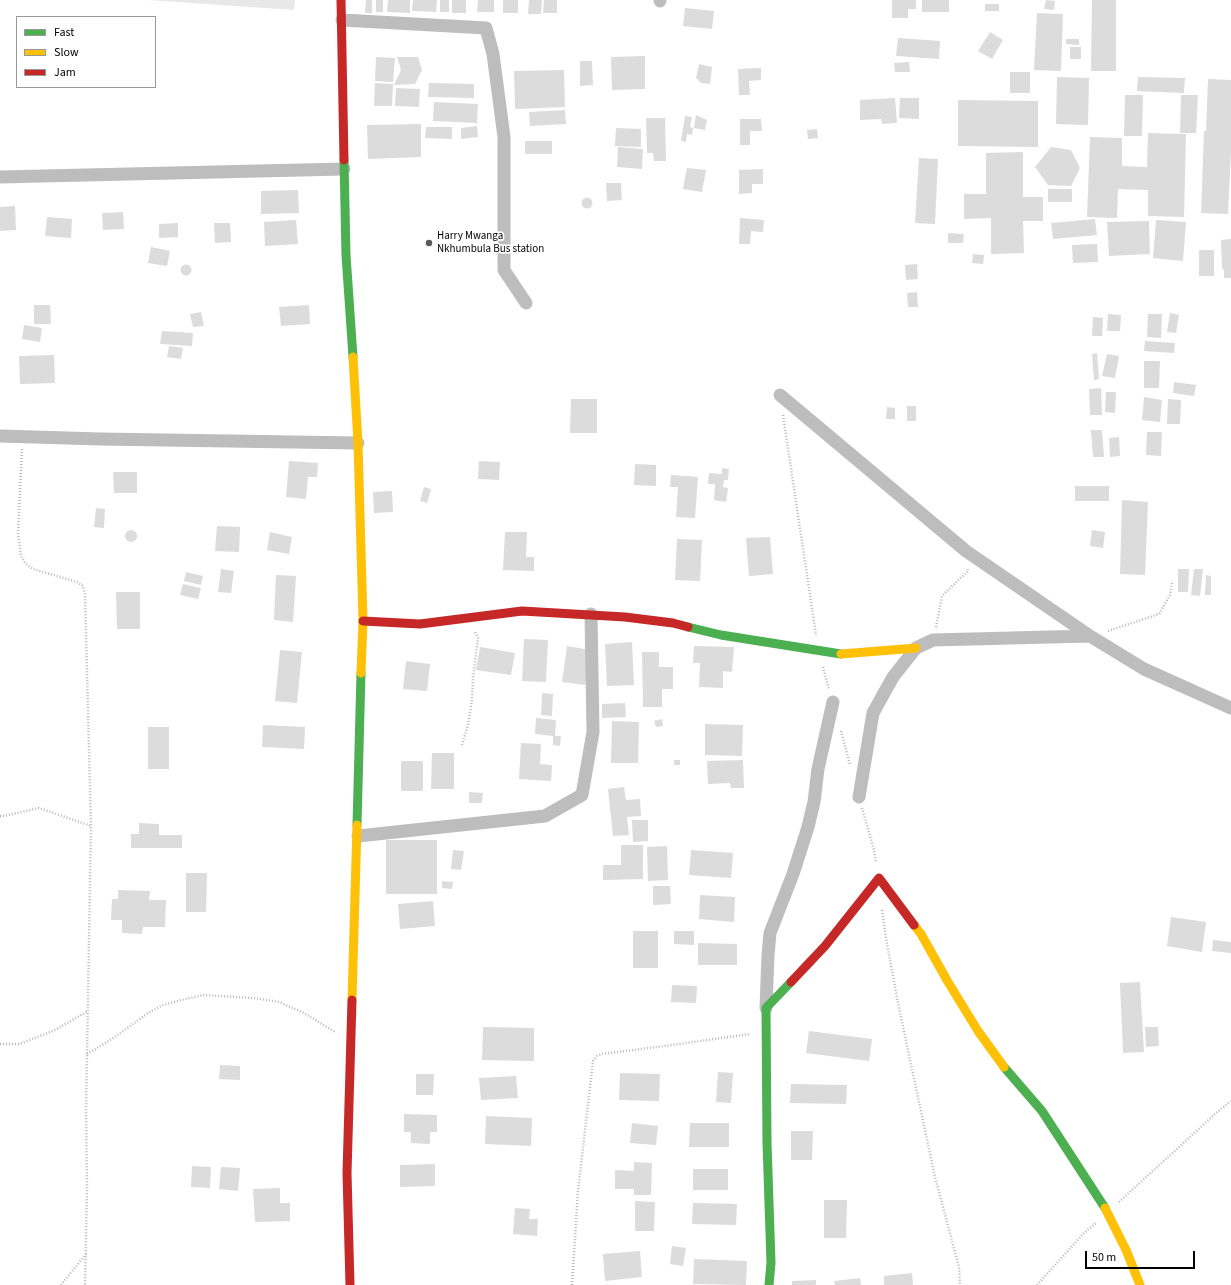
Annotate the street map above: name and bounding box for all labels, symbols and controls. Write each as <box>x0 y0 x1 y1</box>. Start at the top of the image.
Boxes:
legend <box>16 16 156 88</box>
text: Fast <box>54 24 74 41</box>
text: Slow <box>54 44 79 61</box>
text: Jam <box>54 64 76 81</box>
place label: Harry Mwanga Nkhumbula Bus station <box>437 230 544 256</box>
marker: Harry Mwanga Nkhumbula Bus station <box>424 238 434 248</box>
scale bar <box>1087 1243 1197 1269</box>
text: 50 m <box>1092 1249 1116 1266</box>

